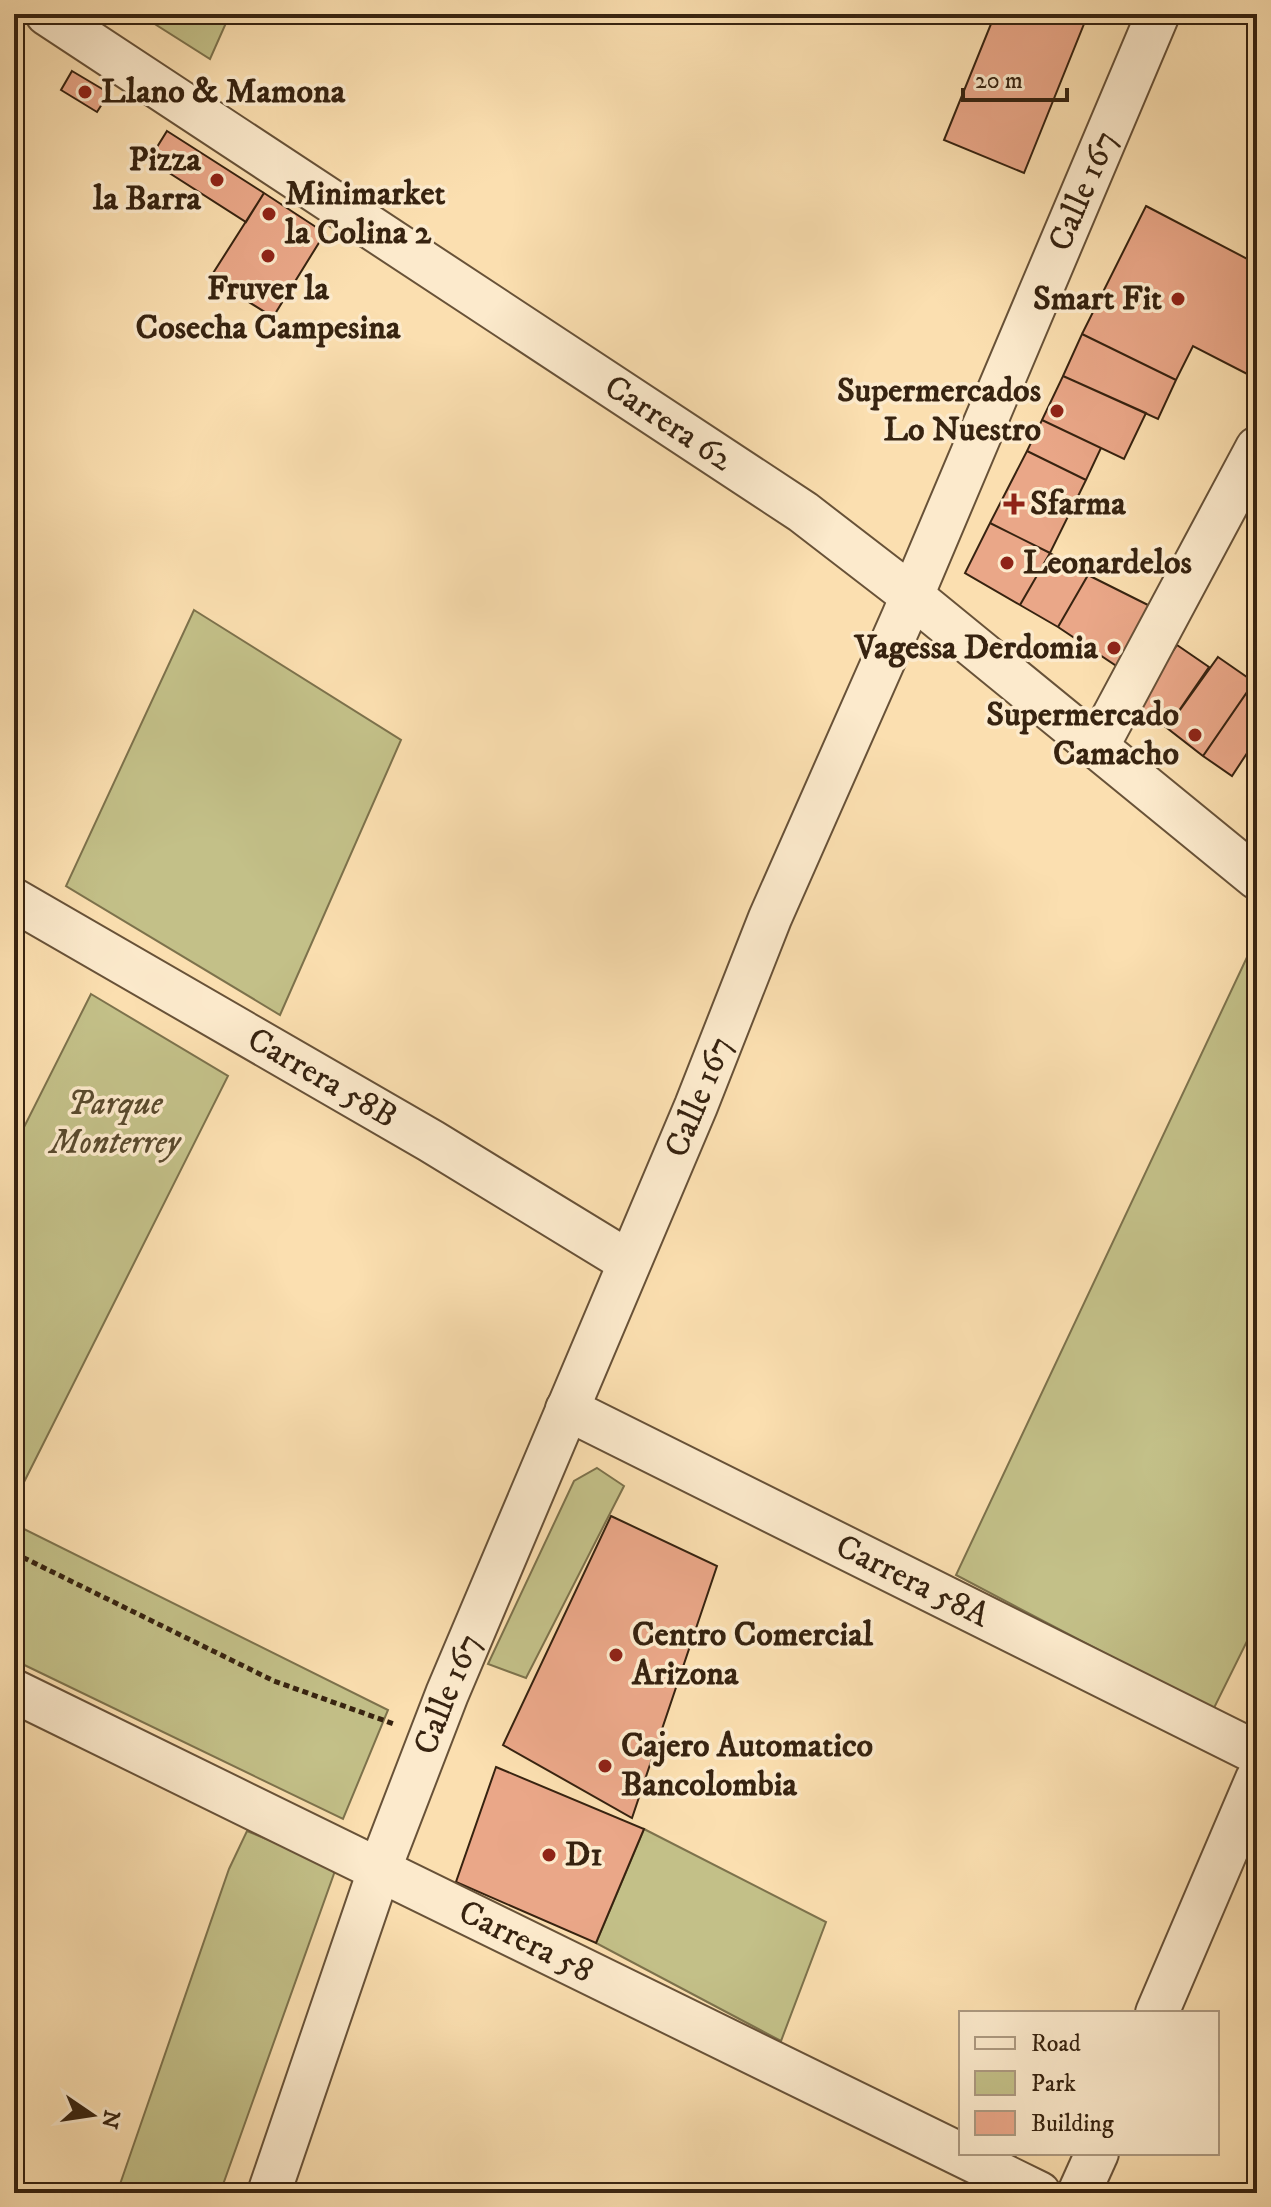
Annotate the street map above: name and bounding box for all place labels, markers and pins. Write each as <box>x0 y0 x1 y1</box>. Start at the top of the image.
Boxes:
place label: Llano & Mamona <box>101 71 346 113</box>
marker: Llano & Mamona <box>76 83 94 101</box>
place label: Pizza la Barra <box>92 139 202 220</box>
marker: Pizza la Barra <box>208 171 226 189</box>
place label: Minimarket la Colina 2 <box>284 173 445 254</box>
marker: Minimarket la Colina 2 <box>260 205 278 223</box>
marker: Fruver la Cosecha Campesina <box>259 247 277 265</box>
place label: Fruver la Cosecha Campesina <box>136 268 401 349</box>
place label: Smart Fit <box>1033 278 1162 320</box>
marker: Smart Fit <box>1169 290 1187 308</box>
place label: Supermercados Lo Nuestro <box>837 370 1041 451</box>
marker: Supermercados Lo Nuestro <box>1048 402 1066 420</box>
place label: Sfarma <box>1030 483 1126 525</box>
marker: Sfarma <box>1005 495 1023 513</box>
place label: Leonardelos <box>1023 542 1192 584</box>
marker: Leonardelos <box>998 554 1016 572</box>
place label: Vagessa Derdomia <box>853 627 1099 669</box>
marker: Vagessa Derdomia <box>1105 639 1123 657</box>
place label: Supermercado Camacho <box>986 694 1179 775</box>
marker: Supermercado Camacho <box>1186 726 1204 744</box>
place label: Centro Comercial Arizona <box>631 1614 874 1695</box>
marker: Centro Comercial Arizona <box>607 1646 625 1664</box>
place label: Cajero Automatico Bancolombia <box>621 1725 873 1806</box>
marker: Cajero Automatico Bancolombia <box>596 1757 614 1775</box>
place label: D1 <box>565 1834 603 1876</box>
marker: D1 <box>540 1846 558 1864</box>

